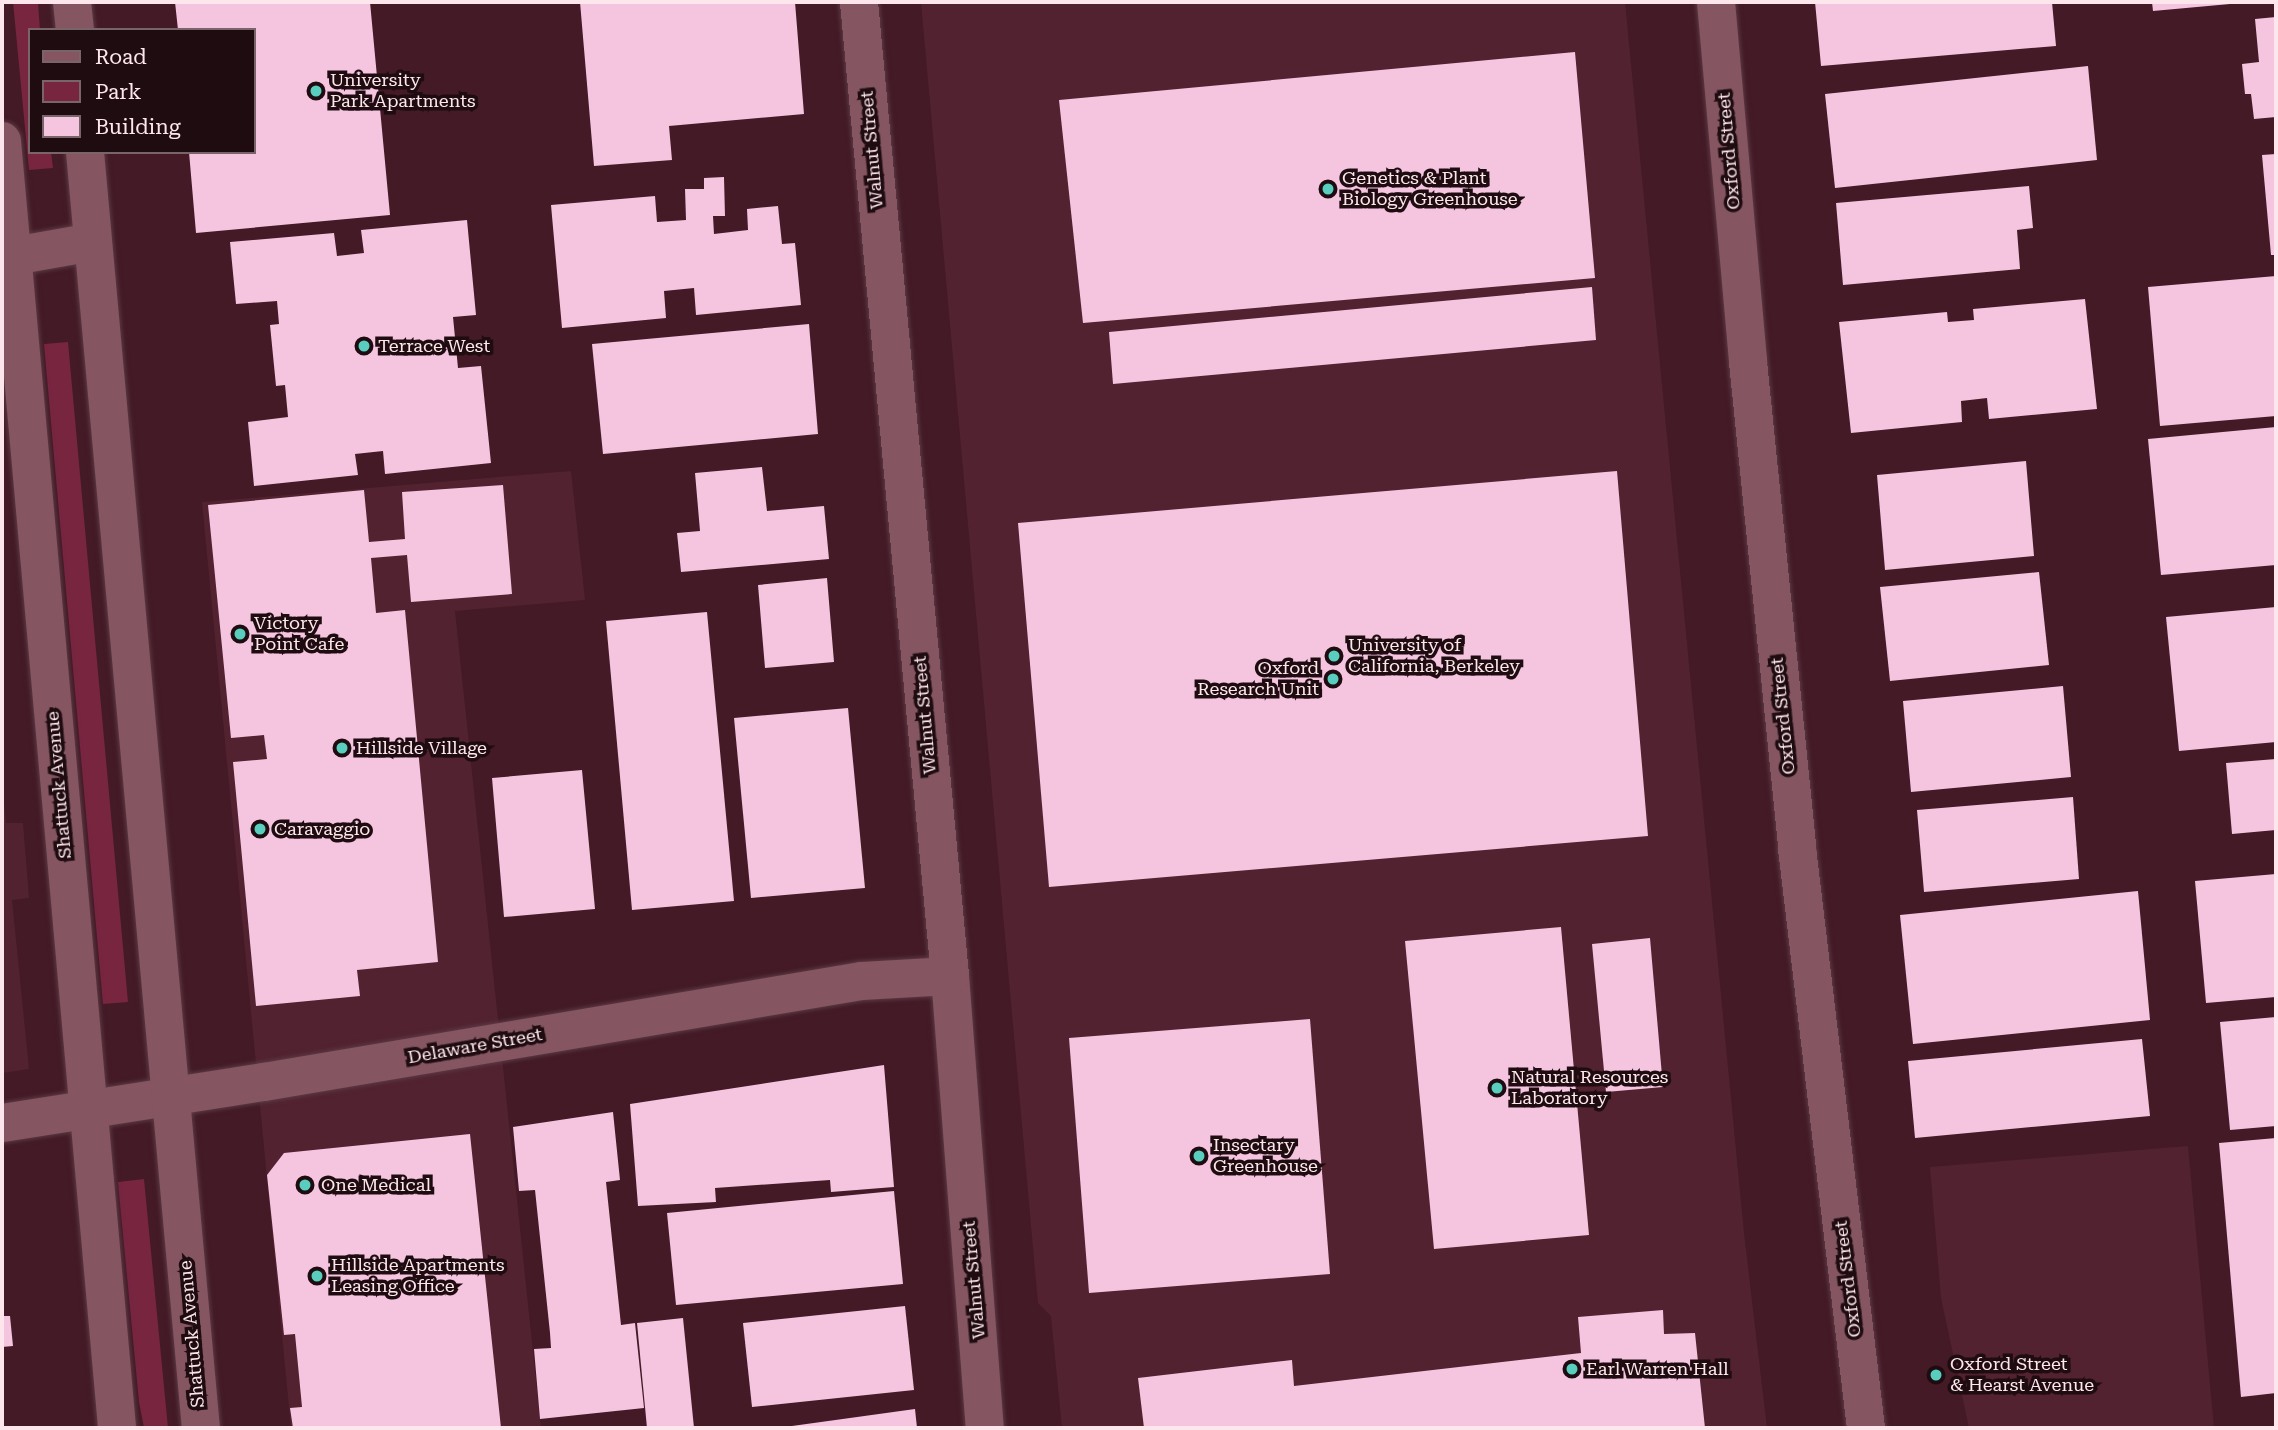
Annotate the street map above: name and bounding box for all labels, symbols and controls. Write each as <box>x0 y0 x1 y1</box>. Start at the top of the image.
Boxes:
legend <box>28 28 256 154</box>
text: Road <box>95 45 147 69</box>
place label: University Park Apartments <box>330 70 476 112</box>
text: Park <box>95 80 141 104</box>
marker: University Park Apartments <box>308 83 324 99</box>
street label: Walnut Street <box>856 90 888 210</box>
street label: Oxford Street <box>1713 91 1745 211</box>
text: Building <box>95 115 181 139</box>
place label: Genetics & Plant Biology Greenhouse <box>1342 168 1518 210</box>
marker: Genetics & Plant Biology Greenhouse <box>1320 181 1336 197</box>
place label: Terrace West <box>378 335 490 357</box>
marker: Terrace West <box>356 338 372 354</box>
place label: Victory Point Cafe <box>254 613 344 656</box>
marker: Victory Point Cafe <box>232 626 248 642</box>
place label: University of California, Berkeley <box>1348 635 1520 678</box>
marker: University of California, Berkeley <box>1326 648 1342 664</box>
street label: Walnut Street <box>909 655 941 775</box>
street label: Oxford Street <box>1766 656 1800 776</box>
place label: Oxford Research Unit <box>1197 658 1319 700</box>
marker: Oxford Research Unit <box>1325 671 1341 687</box>
street label: Shattuck Avenue <box>42 710 76 860</box>
place label: Hillside Village <box>356 737 487 759</box>
marker: Hillside Village <box>334 740 350 756</box>
place label: Caravaggio <box>274 818 370 840</box>
marker: Caravaggio <box>252 821 268 837</box>
street label: Delaware Street <box>406 1024 544 1068</box>
place label: Natural Resources Laboratory <box>1511 1067 1668 1110</box>
marker: Natural Resources Laboratory <box>1489 1080 1505 1096</box>
place label: Insectary Greenhouse <box>1213 1135 1318 1178</box>
marker: Insectary Greenhouse <box>1191 1148 1207 1164</box>
place label: One Medical <box>321 1174 431 1196</box>
marker: One Medical <box>295 1175 315 1195</box>
street label: Oxford Street <box>1830 1219 1866 1339</box>
street label: Walnut Street <box>958 1220 990 1340</box>
place label: Hillside Apartments Leasing Office <box>331 1255 505 1298</box>
street label: Shattuck Avenue <box>175 1259 209 1409</box>
marker: Hillside Apartments Leasing Office <box>309 1268 325 1284</box>
place label: Oxford Street & Hearst Avenue <box>1950 1354 2094 1396</box>
place label: Earl Warren Hall <box>1586 1358 1729 1380</box>
marker: Earl Warren Hall <box>1564 1361 1580 1377</box>
marker: Oxford Street & Hearst Avenue <box>1928 1367 1944 1383</box>

